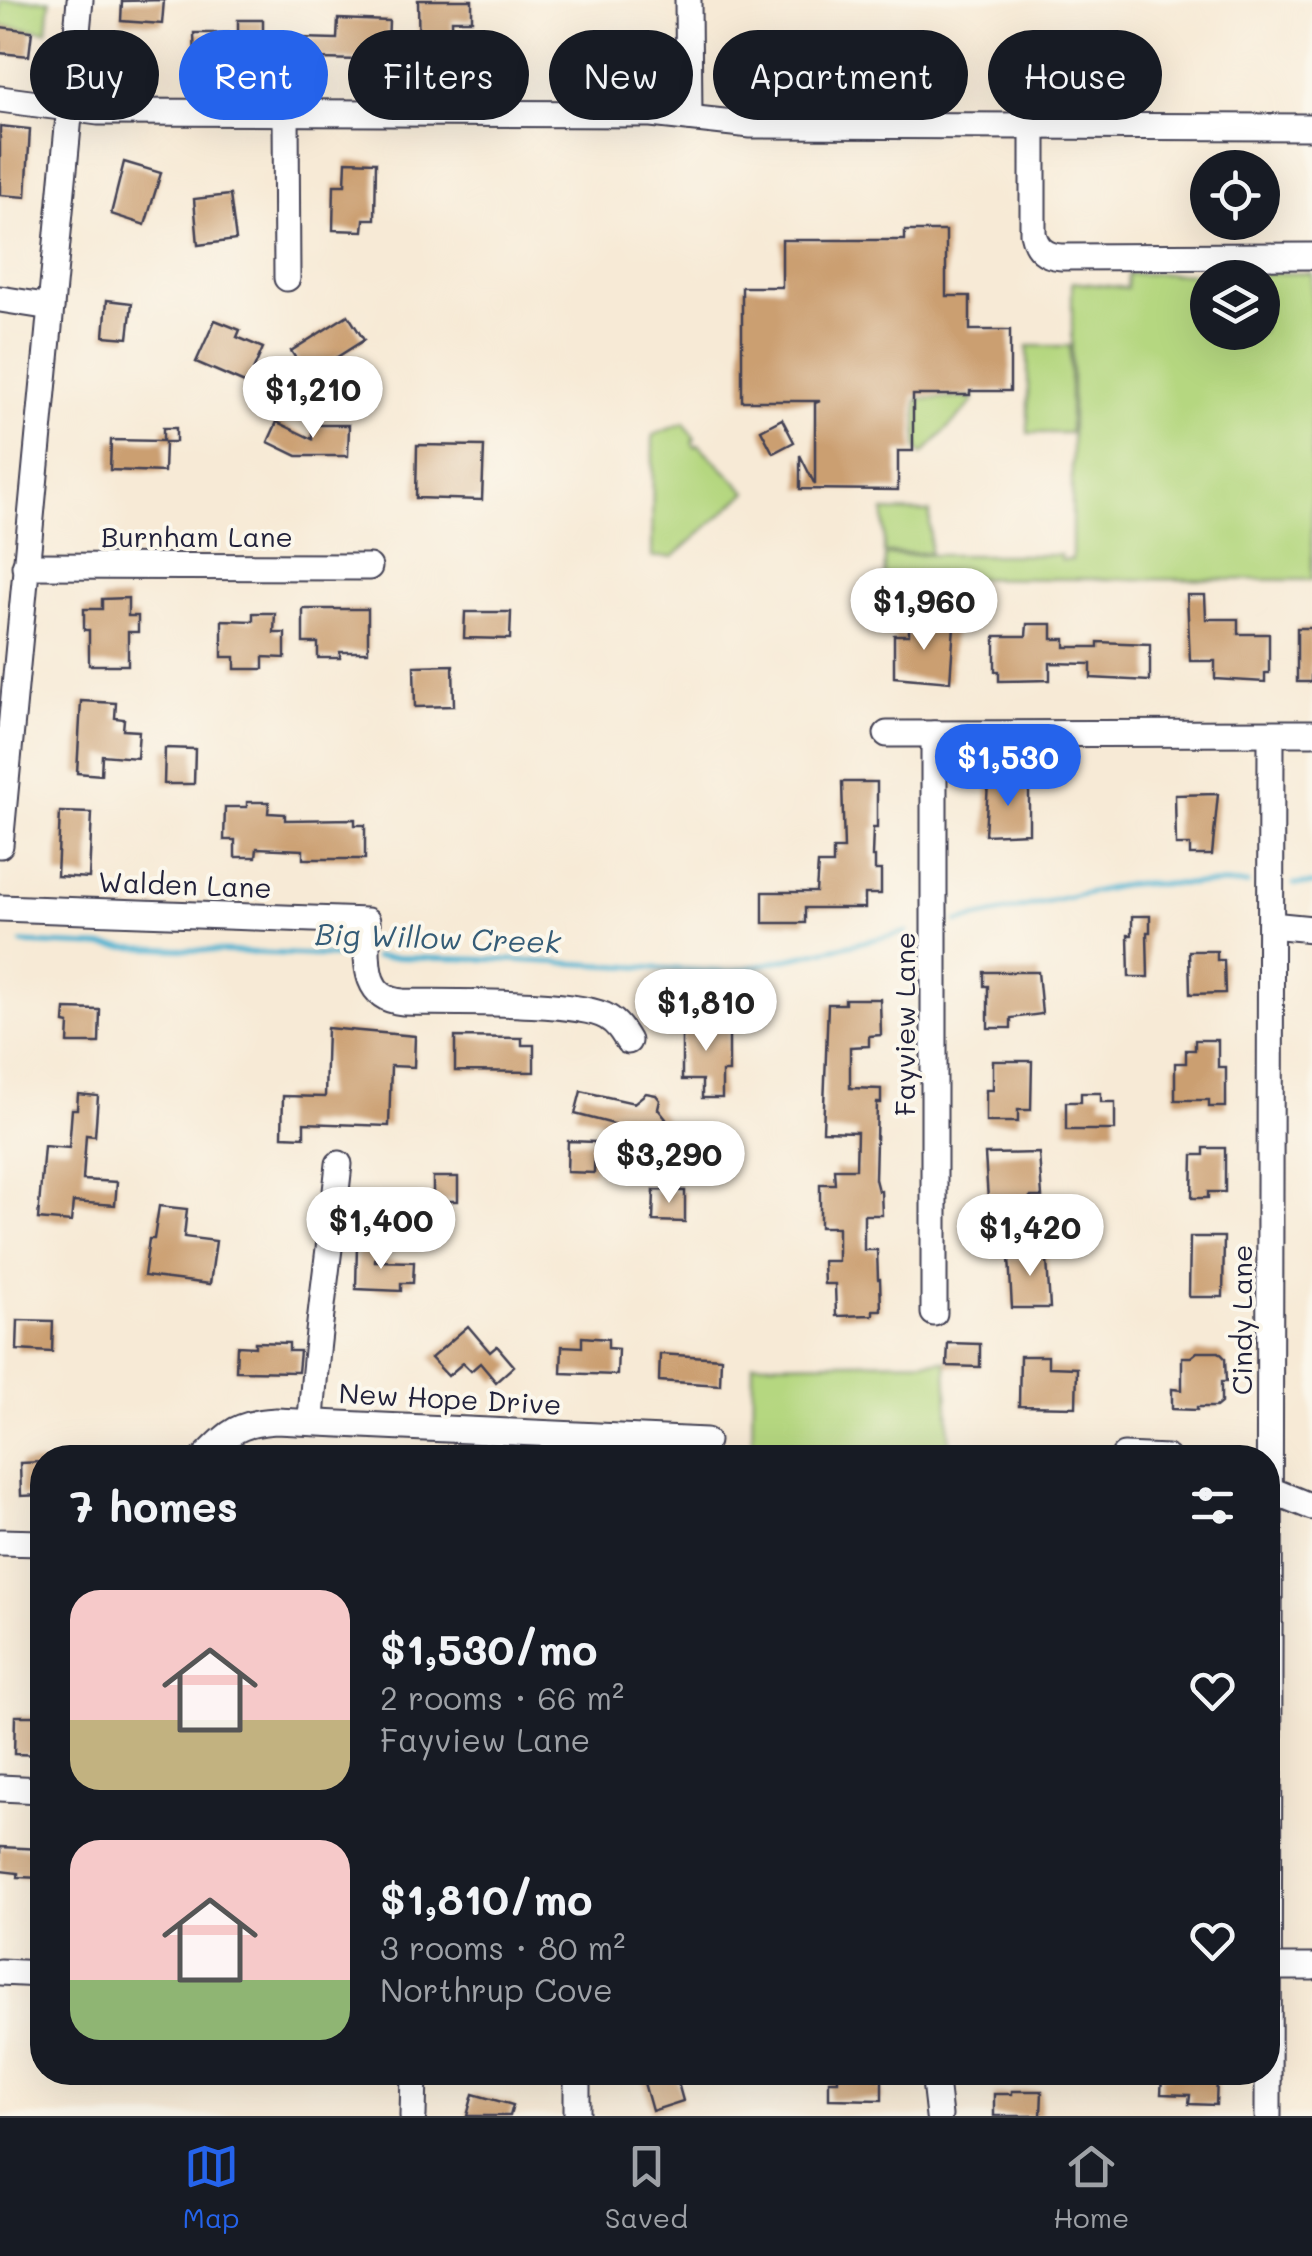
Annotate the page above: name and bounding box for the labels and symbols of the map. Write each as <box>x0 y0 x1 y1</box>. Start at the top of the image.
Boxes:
pin: $1,210 <box>232 356 394 441</box>
street label: Burnham Lane <box>101 518 293 554</box>
pin: $1,960 <box>843 568 1005 653</box>
pin: $1,530 <box>927 724 1089 809</box>
street label: Walden Lane <box>98 863 272 905</box>
water label: Big Willow Creek <box>315 913 562 961</box>
street label: Fayview Lane <box>886 932 922 1116</box>
pin: $1,810 <box>625 969 787 1054</box>
pin: $3,290 <box>588 1121 750 1206</box>
pin: $1,400 <box>300 1187 462 1272</box>
pin: $1,420 <box>949 1194 1111 1279</box>
street label: Cindy Lane <box>1223 1245 1259 1395</box>
street label: New Hope Drive <box>338 1374 562 1422</box>

